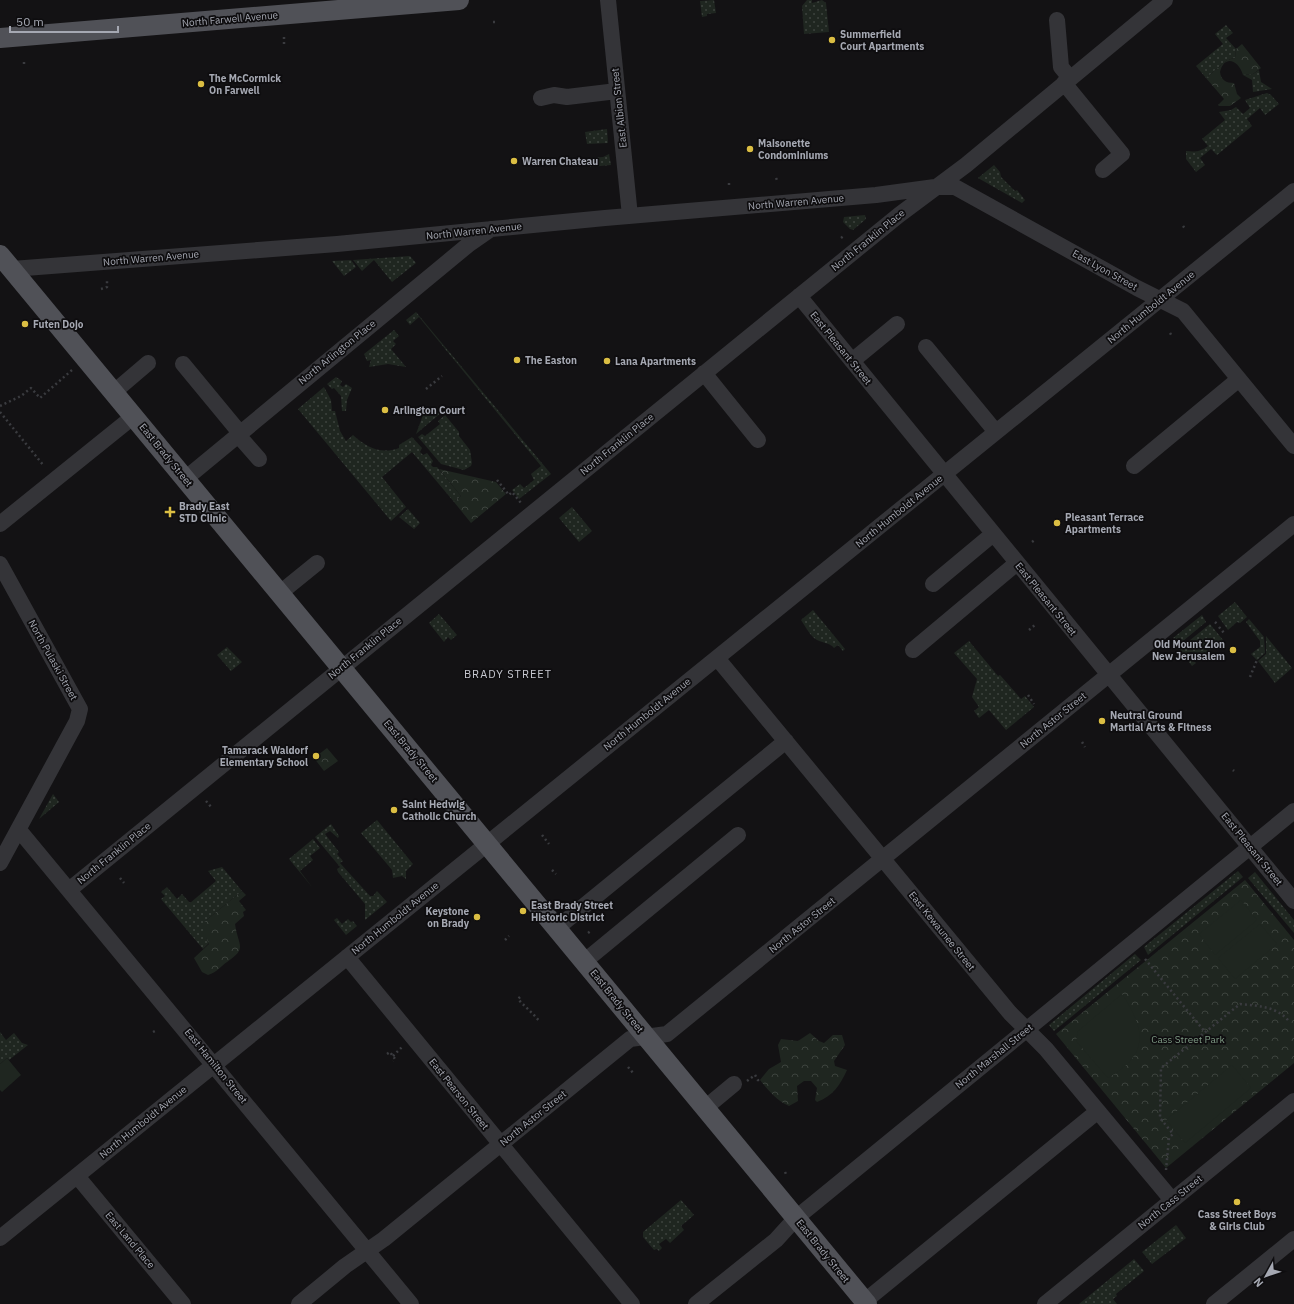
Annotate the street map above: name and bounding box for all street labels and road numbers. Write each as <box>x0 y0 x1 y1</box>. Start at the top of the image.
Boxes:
street label: North Farwell Avenue <box>181 8 279 30</box>
street label: East Albion Street <box>608 67 630 149</box>
street label: North Warren Avenue <box>747 191 845 213</box>
street label: North Franklin Place <box>829 206 908 274</box>
street label: North Warren Avenue <box>425 219 523 242</box>
street label: North Warren Avenue <box>102 247 200 269</box>
street label: East Lyon Street <box>1070 247 1140 293</box>
street label: North Humboldt Avenue <box>1105 267 1198 346</box>
street label: East Pleasant Street <box>807 309 875 388</box>
street label: North Arlington Place <box>296 316 379 387</box>
street label: North Franklin Place <box>578 410 657 478</box>
street label: East Brady Street <box>136 421 196 490</box>
street label: North Humboldt Avenue <box>853 471 946 550</box>
street label: East Pleasant Street <box>1012 560 1080 639</box>
street label: North Franklin Place <box>326 614 405 682</box>
street label: North Pulaski Street <box>25 617 81 703</box>
street label: North Humboldt Avenue <box>601 674 694 753</box>
street label: North Astor Street <box>1017 689 1089 751</box>
street label: East Brady Street <box>381 717 441 785</box>
street label: East Pleasant Street <box>1218 810 1286 889</box>
street label: North Franklin Place <box>75 819 154 887</box>
street label: North Humboldt Avenue <box>349 878 442 957</box>
street label: East Kewaunee Street <box>906 889 978 974</box>
street label: North Astor Street <box>766 894 838 956</box>
street label: East Brady Street <box>587 967 647 1036</box>
street label: North Marshall Street <box>953 1020 1036 1091</box>
street label: East Hamilton Street <box>182 1026 251 1106</box>
street label: East Pearson Street <box>426 1056 492 1133</box>
street label: North Humboldt Avenue <box>97 1082 190 1161</box>
street label: North Astor Street <box>497 1087 569 1149</box>
street label: North Cass Street <box>1135 1172 1205 1232</box>
street label: East Land Place <box>102 1209 158 1272</box>
street label: East Brady Street <box>793 1217 853 1286</box>

